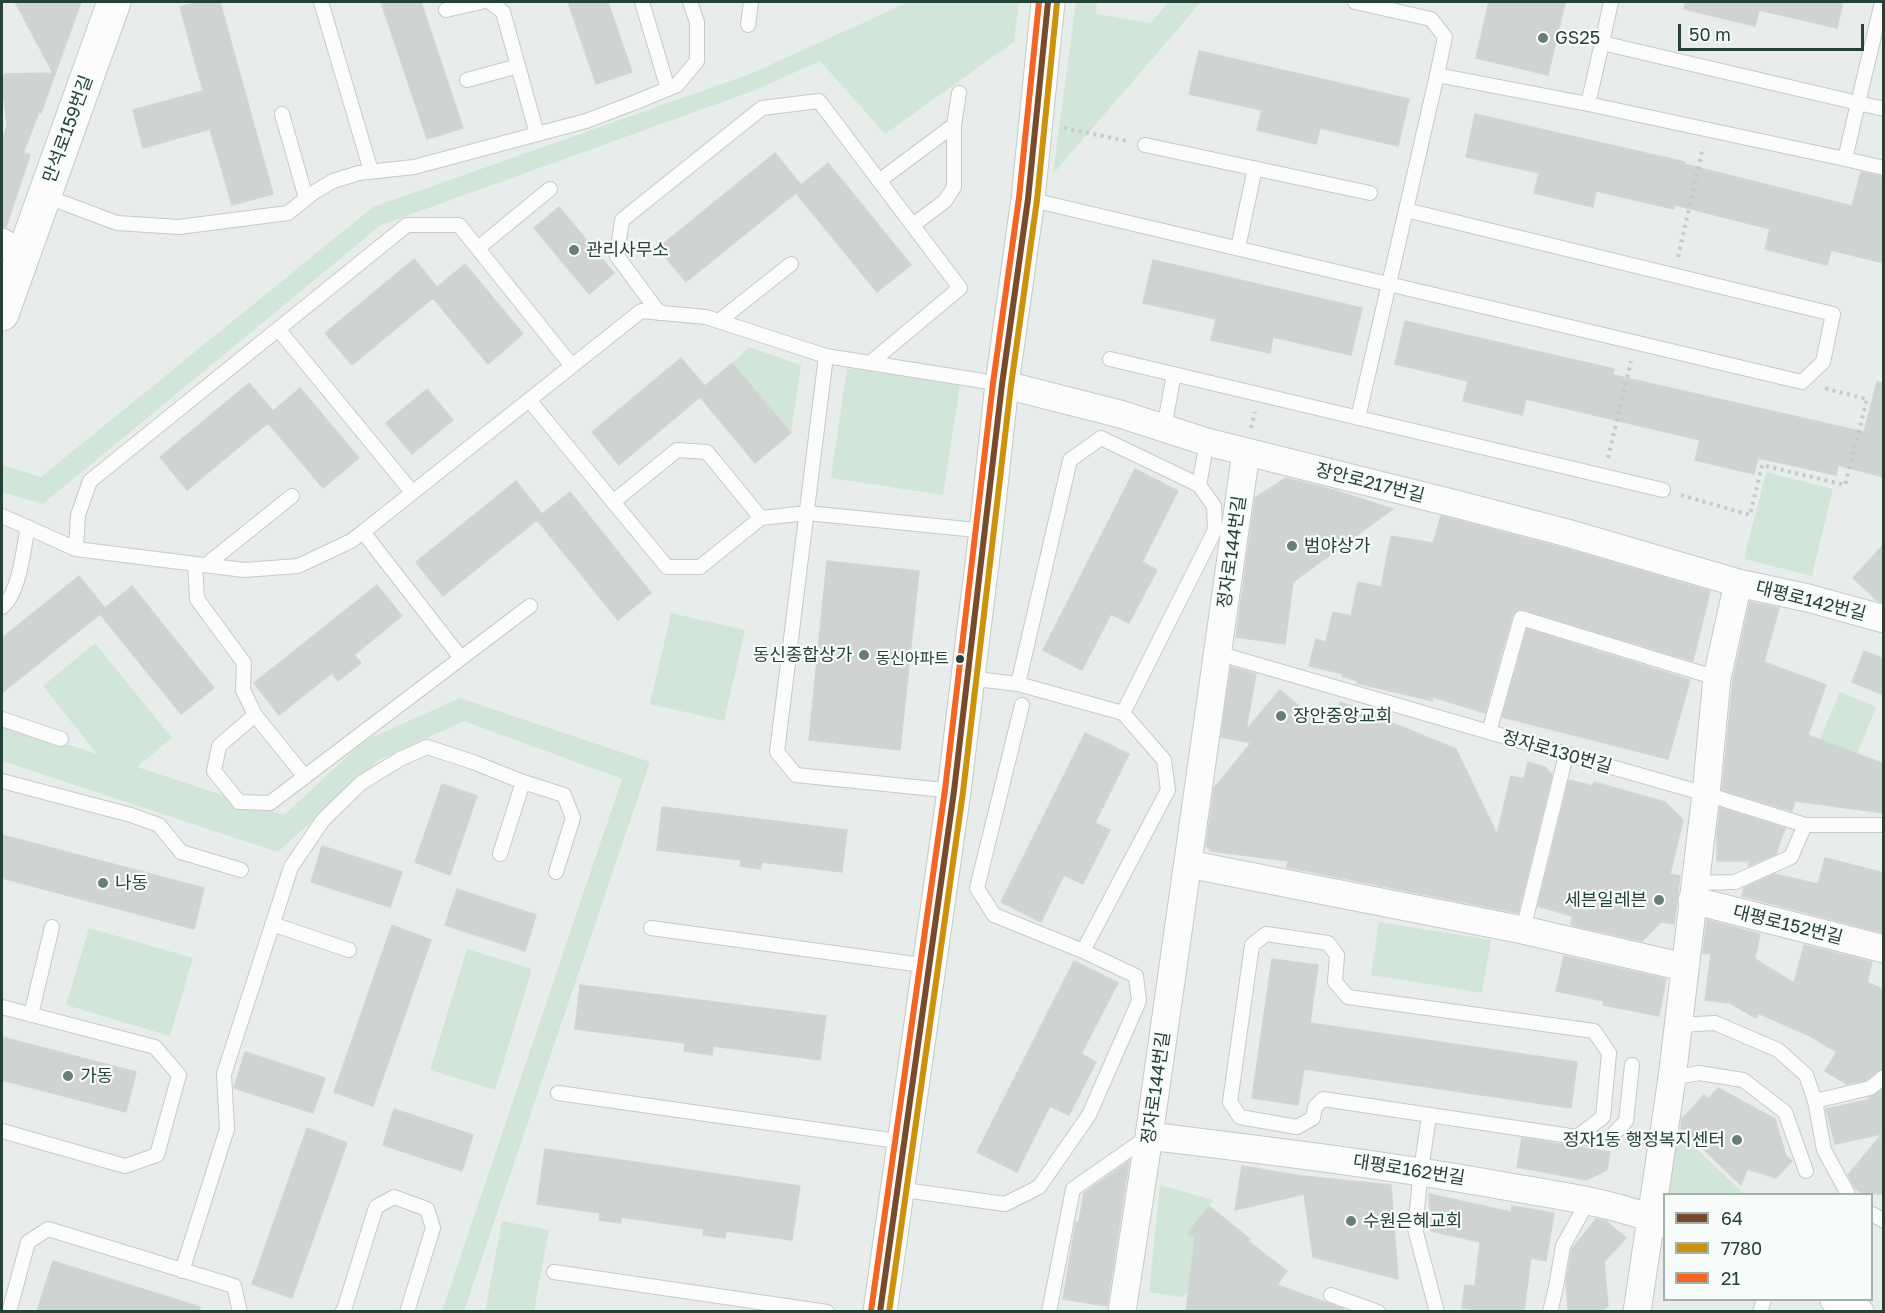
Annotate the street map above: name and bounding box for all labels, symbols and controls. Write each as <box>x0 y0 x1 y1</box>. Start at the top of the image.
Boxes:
scale bar <box>1681 12 1867 50</box>
text: 50 m <box>1689 23 1731 45</box>
place label: GS25 <box>1555 27 1600 49</box>
marker: GS25 <box>1536 31 1550 45</box>
street label: 만석로159번길 <box>39 72 97 186</box>
place label: 관리사무소 <box>586 239 669 261</box>
marker: 관리사무소 <box>567 243 581 257</box>
street label: 장안로217번길 <box>1313 459 1427 507</box>
street label: 정자로144번길 <box>1213 494 1251 610</box>
place label: 범야상가 <box>1304 535 1370 557</box>
marker: 범야상가 <box>1285 539 1299 553</box>
street label: 대평로142번길 <box>1754 577 1868 625</box>
place label: 동신종합상가 <box>753 644 852 666</box>
marker: 동신종합상가 <box>857 648 871 662</box>
place label: 동신아파트 <box>875 649 949 669</box>
marker: 동신아파트 <box>954 653 966 665</box>
place label: 장안중앙교회 <box>1293 705 1392 727</box>
marker: 장안중앙교회 <box>1274 709 1288 723</box>
street label: 정자로130번길 <box>1500 726 1614 778</box>
place label: 나동 <box>115 872 148 894</box>
marker: 나동 <box>96 876 110 890</box>
place label: 세븐일레븐 <box>1564 889 1647 911</box>
marker: 세븐일레븐 <box>1652 893 1666 907</box>
street label: 대평로152번길 <box>1731 901 1845 949</box>
street label: 정자로144번길 <box>1137 1030 1175 1146</box>
place label: 가동 <box>80 1065 113 1087</box>
marker: 가동 <box>61 1069 75 1083</box>
place label: 정자1동 행정복지센터 <box>1563 1129 1725 1151</box>
marker: 정자1동 행정복지센터 <box>1730 1133 1744 1147</box>
street label: 대평로162번길 <box>1352 1151 1466 1189</box>
legend <box>1663 1193 1873 1301</box>
text: 64 <box>1721 1207 1743 1229</box>
place label: 수원은혜교회 <box>1363 1210 1462 1232</box>
marker: 수원은혜교회 <box>1344 1214 1358 1228</box>
text: 7780 <box>1721 1237 1762 1259</box>
text: 21 <box>1721 1267 1740 1289</box>

